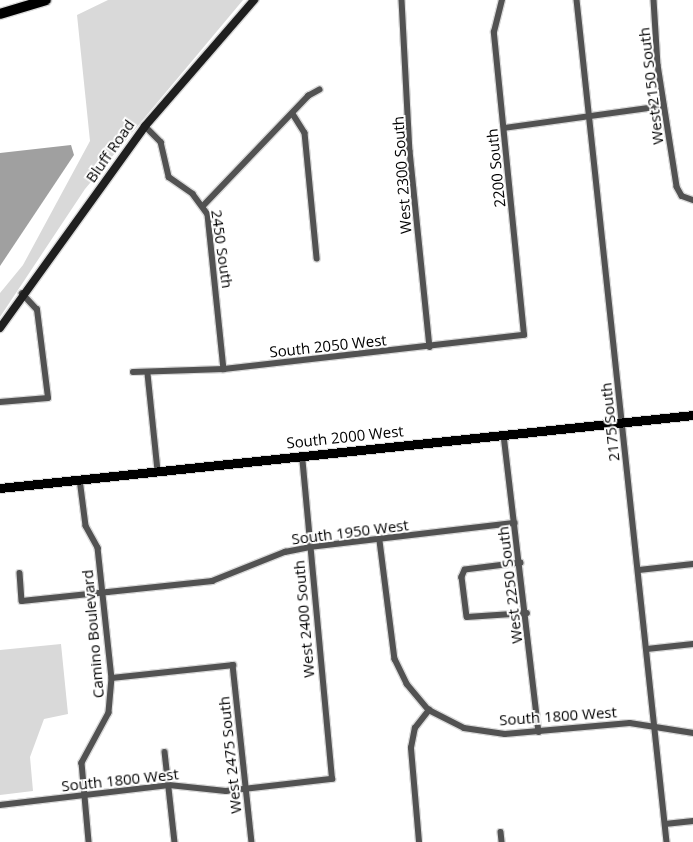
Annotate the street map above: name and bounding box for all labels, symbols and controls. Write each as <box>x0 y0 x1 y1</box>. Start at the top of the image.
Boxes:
street label: West 2150 South <box>635 26 667 146</box>
street label: Bluff Road <box>82 116 138 186</box>
street label: West 2300 South <box>389 116 415 234</box>
street label: 2200 South <box>483 128 509 208</box>
street label: 2450 South <box>208 209 236 289</box>
street label: South 2050 West <box>268 331 388 361</box>
street label: 2175 South <box>597 382 623 462</box>
street label: South 2000 West <box>285 422 405 452</box>
street label: South 1950 West <box>290 516 410 548</box>
street label: West 2250 South <box>494 525 526 645</box>
street label: West 2400 South <box>290 560 318 678</box>
street label: Camino Boulevard <box>78 569 108 699</box>
street label: West 2475 South <box>215 695 245 815</box>
street label: South 1800 West <box>499 703 617 729</box>
street label: South 1800 West <box>60 765 180 795</box>

